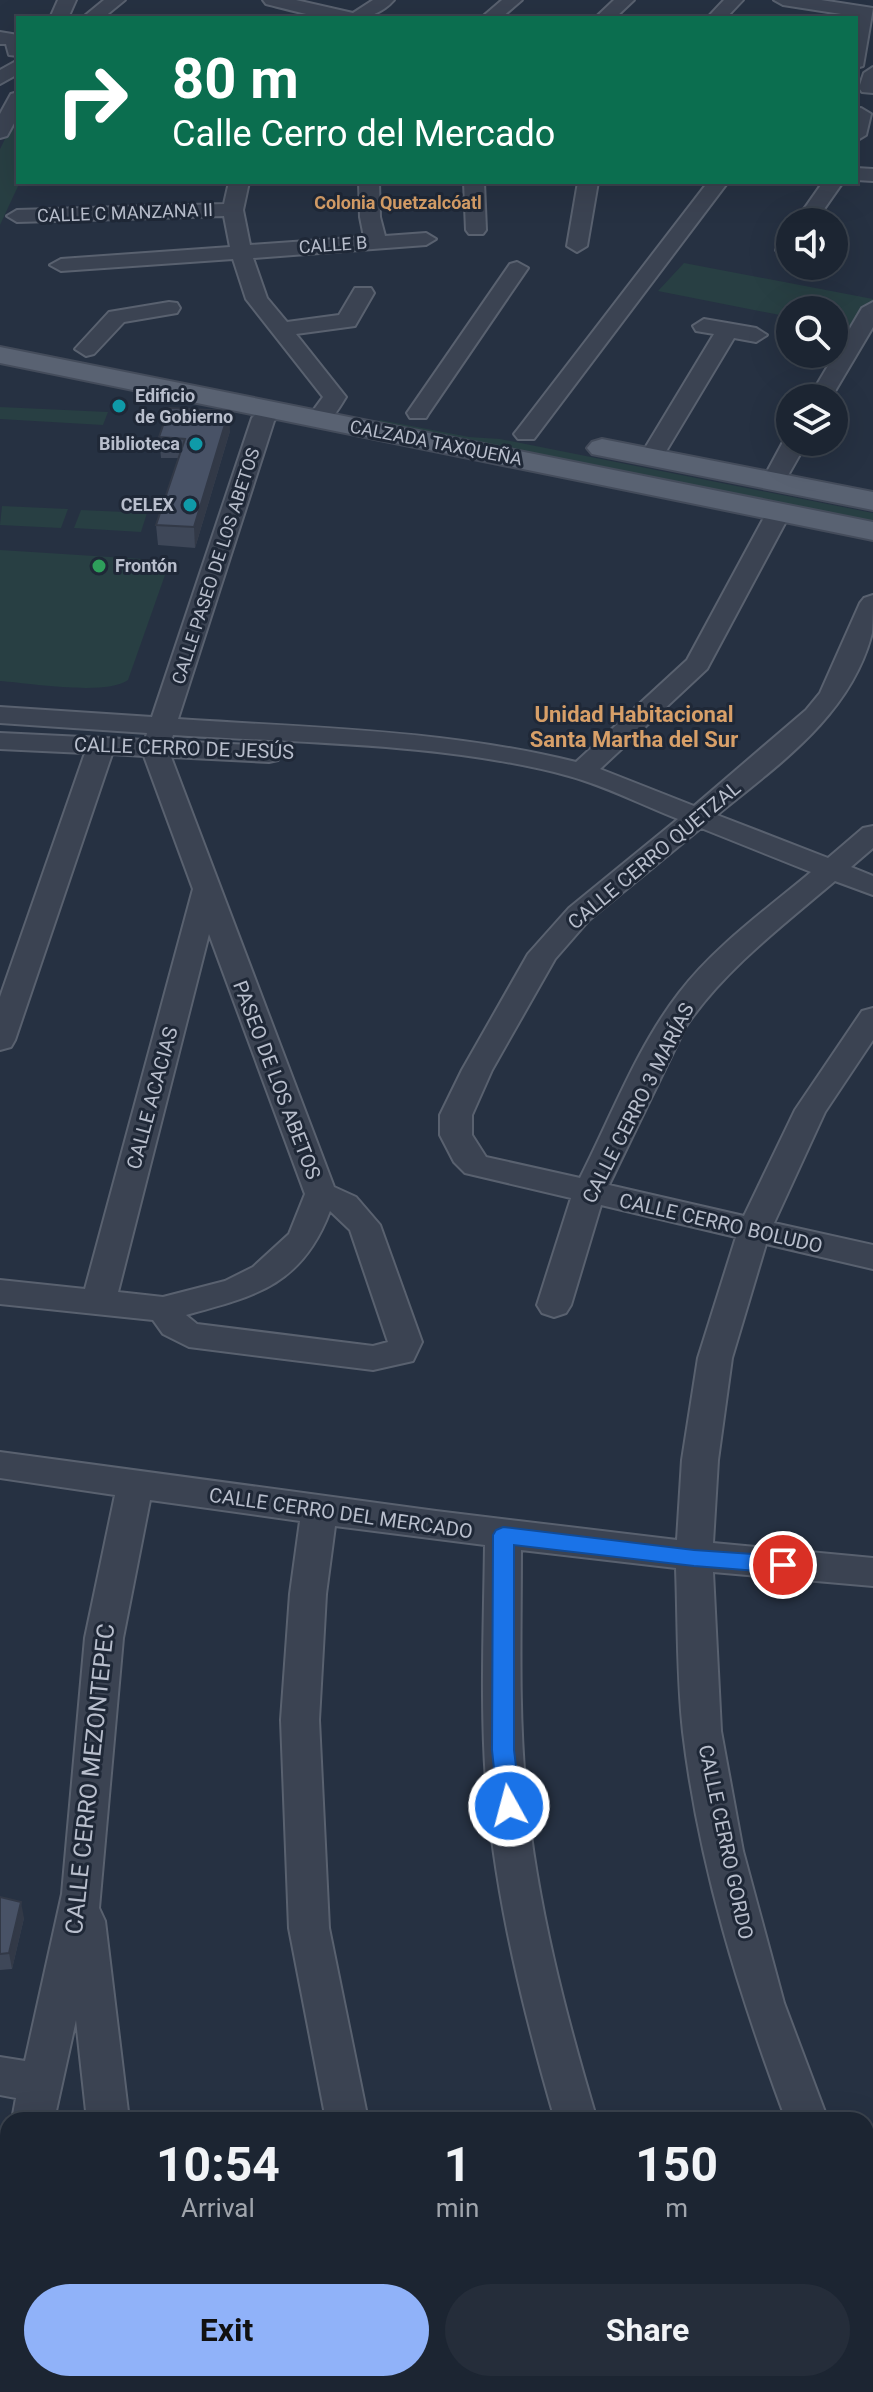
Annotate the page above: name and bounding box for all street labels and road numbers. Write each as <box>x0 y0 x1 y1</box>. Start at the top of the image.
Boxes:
street label: CALLE C MANZANA II <box>37 199 213 226</box>
street label: CALLE B <box>298 232 368 257</box>
street label: CALZADA TAXQUEÑA <box>348 415 524 470</box>
street label: CALLE PASEO DE LOS ABETOS <box>167 445 264 687</box>
street label: CALLE CERRO DE JESÚS <box>74 732 295 764</box>
street label: CALLE CERRO QUETZAL <box>563 776 745 934</box>
street label: PASEO DE LOS ABETOS <box>228 977 326 1183</box>
street label: CALLE CERRO 3 MARÍAS <box>577 999 699 1207</box>
street label: CALLE ACACIAS <box>121 1024 183 1172</box>
street label: CALLE CERRO BOLUDO <box>617 1188 825 1258</box>
street label: CALLE CERRO DEL MERCADO <box>208 1483 474 1543</box>
street label: CALLE CERRO MEZONTEPEC <box>60 1622 120 1936</box>
street label: CALLE CERRO GORDO <box>694 1743 758 1941</box>

